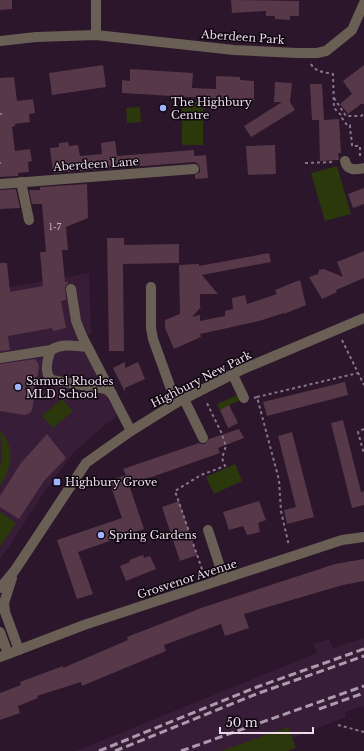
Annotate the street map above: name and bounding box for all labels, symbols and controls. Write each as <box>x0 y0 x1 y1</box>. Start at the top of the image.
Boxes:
street label: Aberdeen Park <box>200 27 285 47</box>
place label: The Highbury Centre <box>171 95 252 122</box>
marker: The Highbury Centre <box>158 103 168 113</box>
street label: Aberdeen Lane <box>52 154 139 174</box>
house number: 1-7 <box>49 221 62 232</box>
street label: Highbury New Park <box>148 347 254 410</box>
place label: Samuel Rhodes MLD School <box>26 374 114 401</box>
marker: Samuel Rhodes MLD School <box>13 382 23 392</box>
place label: Highbury Grove <box>65 475 157 489</box>
marker: Highbury Grove <box>52 477 62 487</box>
place label: Spring Gardens <box>109 528 197 542</box>
marker: Spring Gardens <box>96 530 106 540</box>
street label: Grosvenor Avenue <box>135 556 239 602</box>
scale bar <box>220 709 313 735</box>
text: 50 m <box>226 715 258 730</box>

